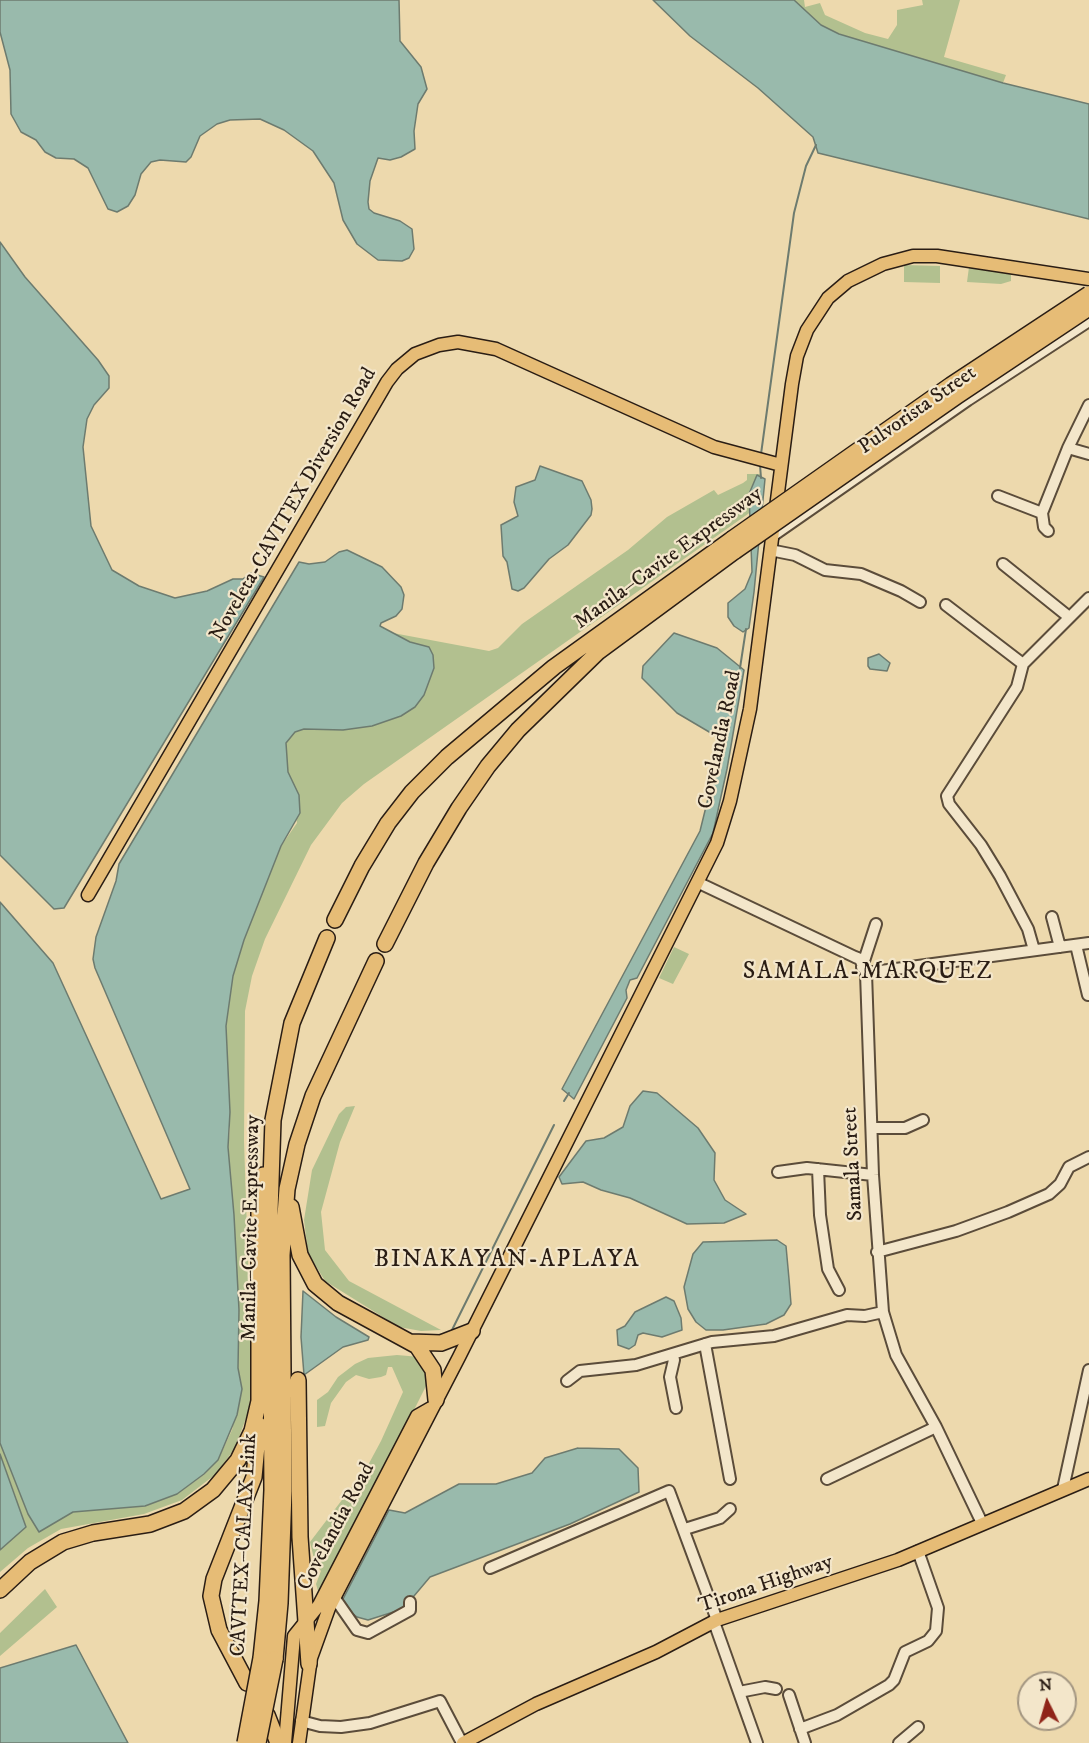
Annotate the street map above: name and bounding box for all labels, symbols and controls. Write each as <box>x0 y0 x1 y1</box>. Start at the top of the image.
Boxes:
street label: Pulvorista Street <box>854 361 982 461</box>
street label: Noveleta-CAVITEX Diversion Road <box>205 364 383 646</box>
street label: Manila–Cavite Expressway <box>570 482 768 636</box>
street label: Covelandia Road <box>694 668 748 812</box>
district label: SAMALA-MARQUEZ <box>743 959 993 987</box>
street label: Samala Street <box>838 1106 870 1222</box>
street label: Manila–Cavite Expressway <box>237 1115 267 1341</box>
district label: BINAKAYAN-APLAYA <box>374 1247 640 1275</box>
street label: CAVITEX–CALAX Link <box>227 1433 263 1657</box>
street label: Covelandia Road <box>293 1459 381 1595</box>
street label: Tirona Highway <box>696 1550 836 1620</box>
north arrow <box>1017 1671 1077 1731</box>
text: N <box>1038 1675 1053 1696</box>

